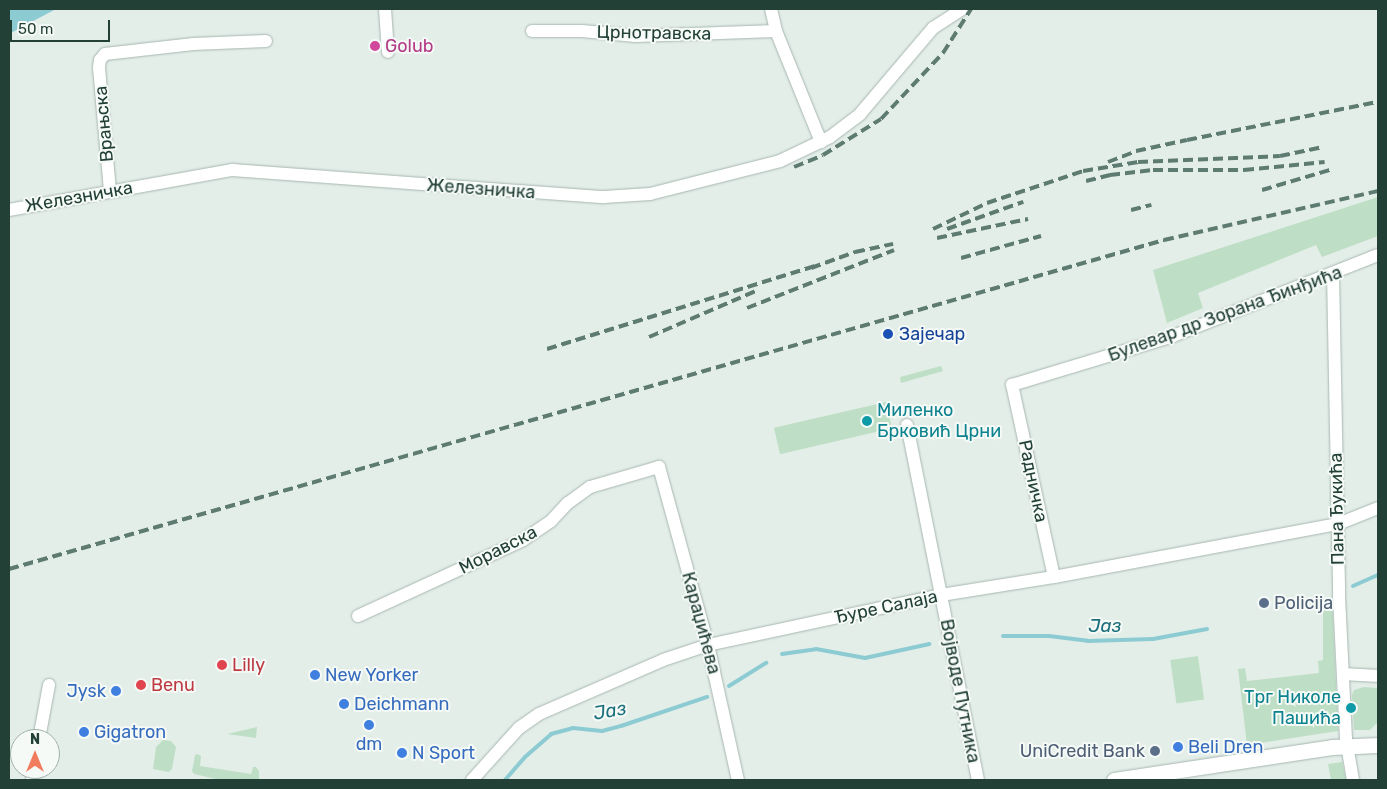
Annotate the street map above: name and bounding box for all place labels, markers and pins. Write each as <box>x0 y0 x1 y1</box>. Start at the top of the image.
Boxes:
place label: Golub <box>385 35 434 57</box>
marker: Golub <box>369 40 381 52</box>
place label: Зајечар <box>899 323 965 345</box>
marker: Зајечар <box>881 327 895 341</box>
place label: Миленко Брковић Црни <box>877 400 1001 442</box>
marker: Миленко Брковић Црни <box>861 415 873 427</box>
place label: Policija <box>1274 592 1333 614</box>
marker: Policija <box>1258 597 1270 609</box>
place label: Lilly <box>232 654 265 676</box>
marker: Lilly <box>216 659 228 671</box>
place label: New Yorker <box>325 664 419 686</box>
marker: New Yorker <box>309 669 321 681</box>
place label: Benu <box>151 674 195 696</box>
marker: Benu <box>135 679 147 691</box>
place label: Jysk <box>66 680 106 702</box>
marker: Jysk <box>110 685 122 697</box>
place label: Трг Николе Пашића <box>1244 687 1341 730</box>
place label: Deichmann <box>354 693 449 715</box>
marker: Deichmann <box>338 698 350 710</box>
marker: Трг Николе Пашића <box>1345 702 1357 714</box>
marker: dm <box>363 719 375 731</box>
place label: Gigatron <box>94 721 166 743</box>
marker: Gigatron <box>78 726 90 738</box>
place label: dm <box>356 733 382 755</box>
place label: Beli Dren <box>1188 736 1263 758</box>
place label: UniCredit Bank <box>1020 740 1145 762</box>
marker: Beli Dren <box>1172 741 1184 753</box>
place label: N Sport <box>412 742 475 764</box>
marker: UniCredit Bank <box>1149 745 1161 757</box>
marker: N Sport <box>396 747 408 759</box>

